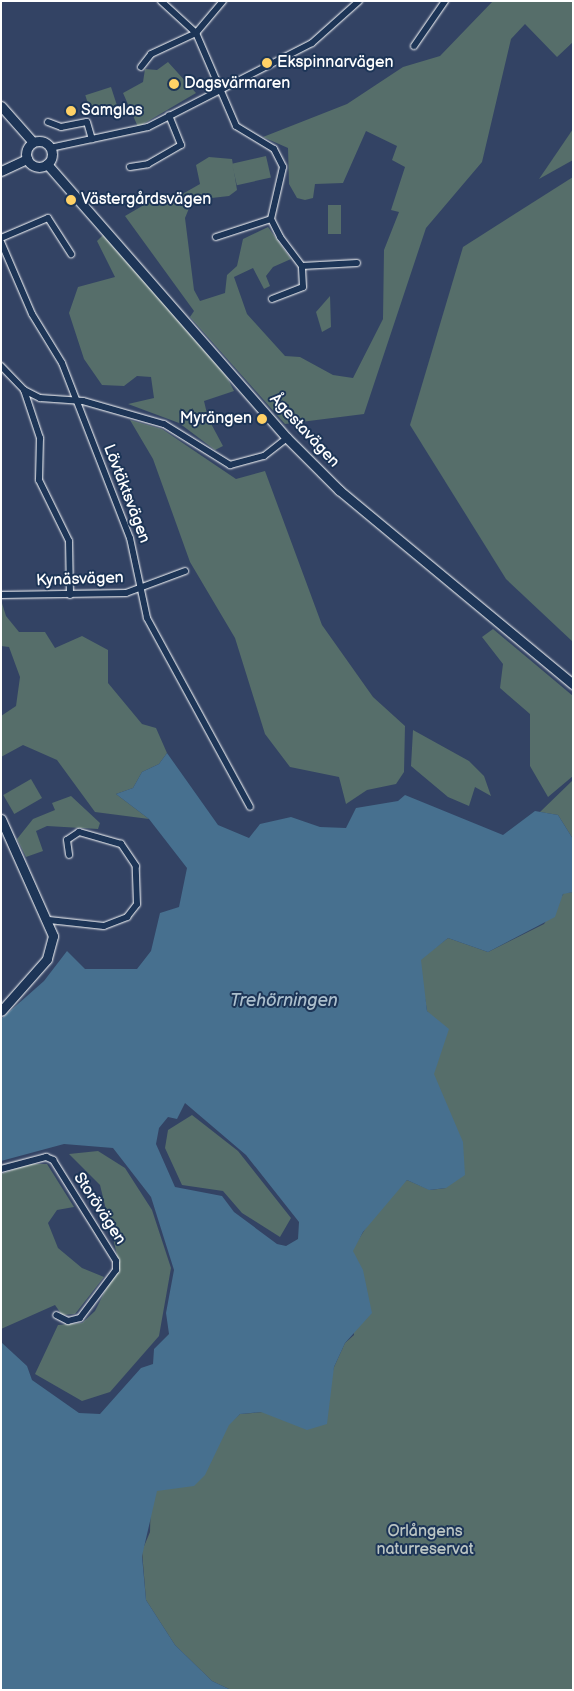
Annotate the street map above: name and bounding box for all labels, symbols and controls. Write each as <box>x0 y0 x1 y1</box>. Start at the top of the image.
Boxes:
place label: Ekspinnarvägen <box>277 53 394 73</box>
marker: Ekspinnarvägen <box>261 57 273 69</box>
place label: Dagsvärmaren <box>184 74 290 94</box>
marker: Dagsvärmaren <box>168 78 180 90</box>
place label: Samglas <box>81 101 143 121</box>
marker: Samglas <box>65 105 77 117</box>
place label: Västergårdsvägen <box>81 190 211 210</box>
marker: Västergårdsvägen <box>65 194 77 206</box>
street label: Ågestavägen <box>265 390 343 472</box>
place label: Myrängen <box>180 409 252 429</box>
marker: Myrängen <box>256 413 268 425</box>
street label: Lövtäktsvägen <box>98 442 154 546</box>
street label: Kynäsvägen <box>36 569 124 591</box>
water label: Trehörningen <box>230 990 338 1012</box>
street label: Storövägen <box>69 1169 129 1249</box>
park label: Orlångens naturreservat <box>376 1522 474 1560</box>

